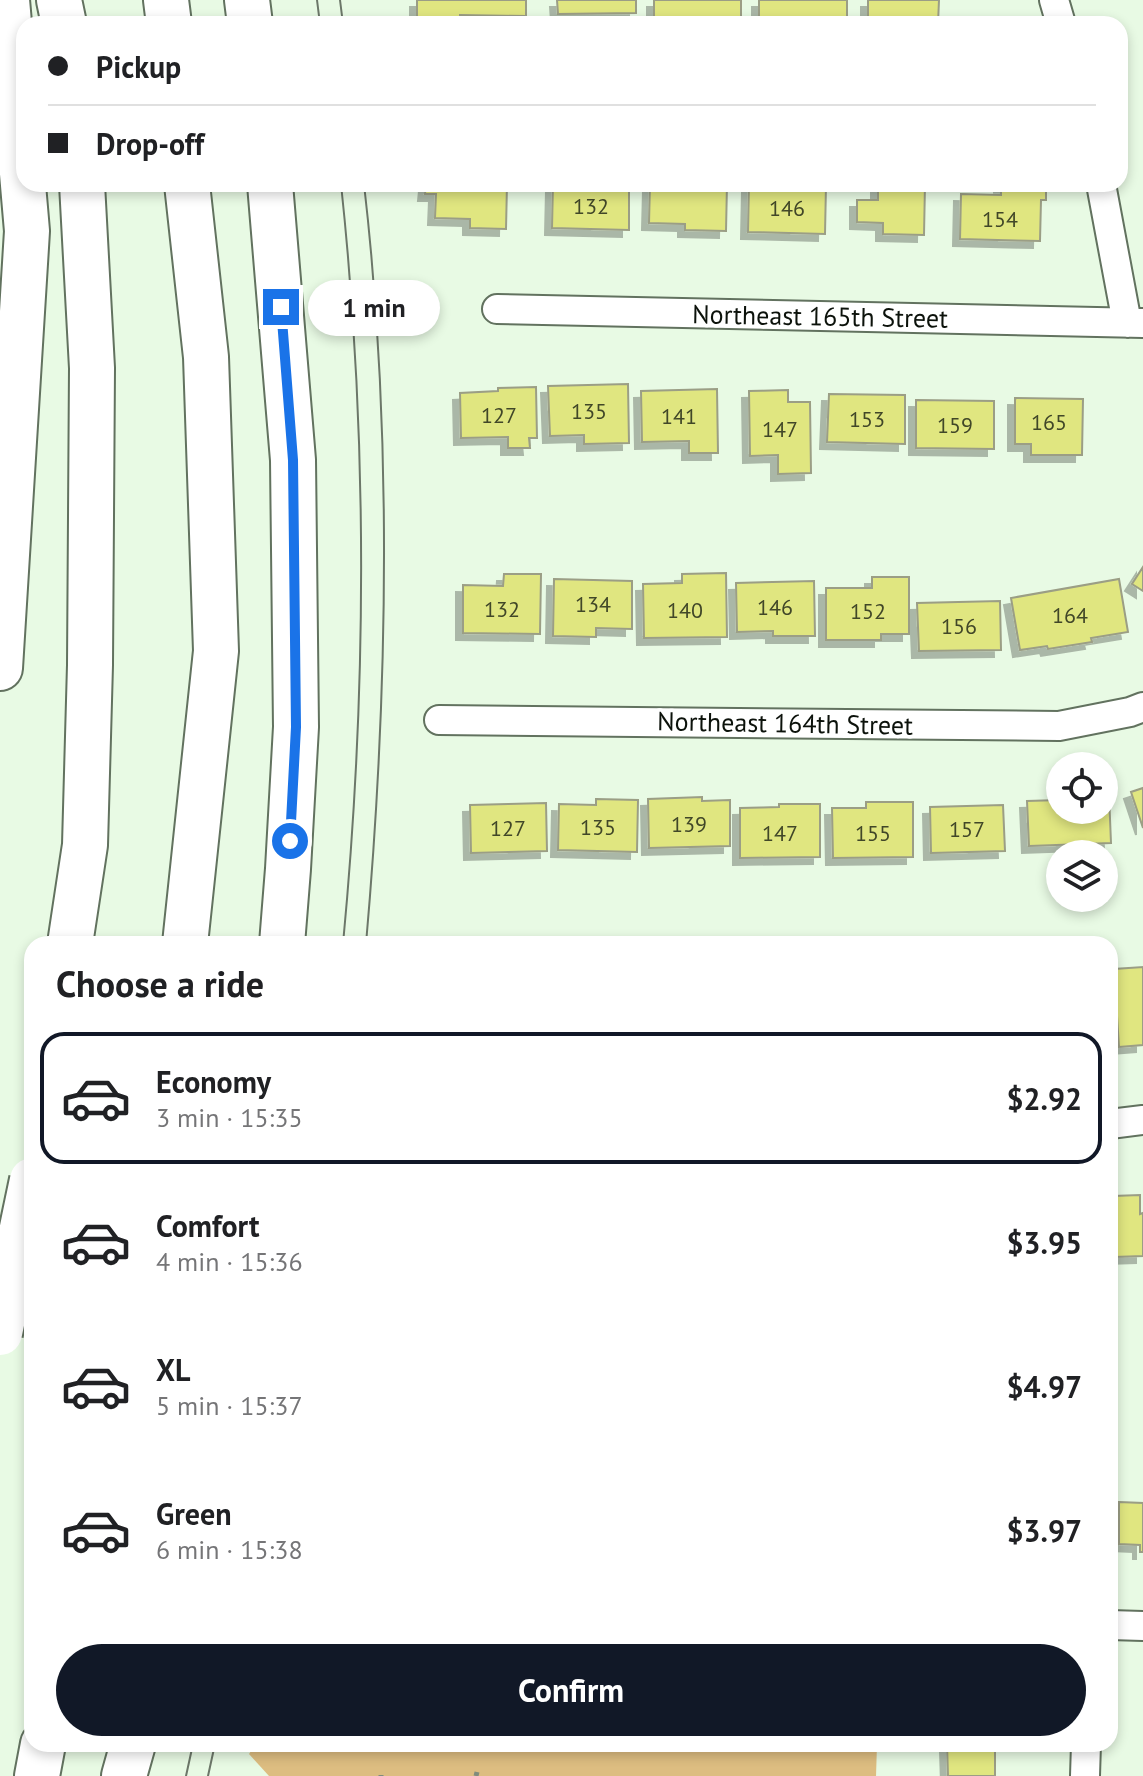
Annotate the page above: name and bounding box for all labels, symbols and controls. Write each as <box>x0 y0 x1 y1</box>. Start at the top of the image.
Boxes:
text: Pickup <box>96 47 181 86</box>
text: Drop-off <box>96 124 204 163</box>
house number: 132 <box>573 192 609 220</box>
house number: 146 <box>769 194 805 222</box>
house number: 154 <box>982 205 1018 233</box>
callout: 1 min <box>309 279 441 335</box>
route end <box>263 289 299 325</box>
text: 1 min <box>342 291 406 324</box>
street label: Northeast 165th Street <box>692 297 948 335</box>
house number: 135 <box>571 397 607 425</box>
house number: 127 <box>481 401 517 429</box>
house number: 141 <box>661 402 697 430</box>
house number: 153 <box>849 405 885 433</box>
house number: 165 <box>1031 408 1067 436</box>
house number: 159 <box>937 411 973 439</box>
house number: 147 <box>762 415 798 443</box>
house number: 134 <box>575 590 611 618</box>
house number: 146 <box>757 593 793 621</box>
house number: 132 <box>484 595 520 623</box>
house number: 140 <box>667 596 703 624</box>
house number: 152 <box>850 597 886 625</box>
house number: 164 <box>1052 601 1088 629</box>
house number: 156 <box>941 612 977 640</box>
street label: Northeast 164th Street <box>657 704 913 742</box>
map controls <box>1046 752 1118 912</box>
button: locate <box>1046 752 1118 824</box>
house number: 139 <box>671 810 707 838</box>
house number: 135 <box>580 813 616 841</box>
house number: 127 <box>490 814 526 842</box>
house number: 157 <box>949 815 985 843</box>
house number: 147 <box>762 819 798 847</box>
house number: 155 <box>855 819 891 847</box>
route start <box>272 823 308 859</box>
button: layers <box>1046 840 1118 912</box>
text: Choose a ride <box>56 960 264 1007</box>
icon: car <box>60 1062 132 1134</box>
text: Economy <box>156 1062 271 1101</box>
text: $2.92 <box>1007 1079 1082 1118</box>
text: 3 min · 15:35 <box>156 1101 303 1134</box>
icon: car <box>60 1206 132 1278</box>
text: Comfort <box>156 1206 259 1245</box>
text: $3.95 <box>1007 1223 1082 1262</box>
text: 4 min · 15:36 <box>156 1245 303 1278</box>
icon: car <box>60 1350 132 1422</box>
text: XL <box>156 1350 190 1389</box>
text: $4.97 <box>1007 1367 1082 1406</box>
text: 5 min · 15:37 <box>156 1389 303 1422</box>
icon: car <box>60 1494 132 1566</box>
text: Green <box>156 1494 231 1533</box>
text: $3.97 <box>1007 1511 1082 1550</box>
text: 6 min · 15:38 <box>156 1533 303 1566</box>
button: Confirm <box>56 1644 1086 1736</box>

